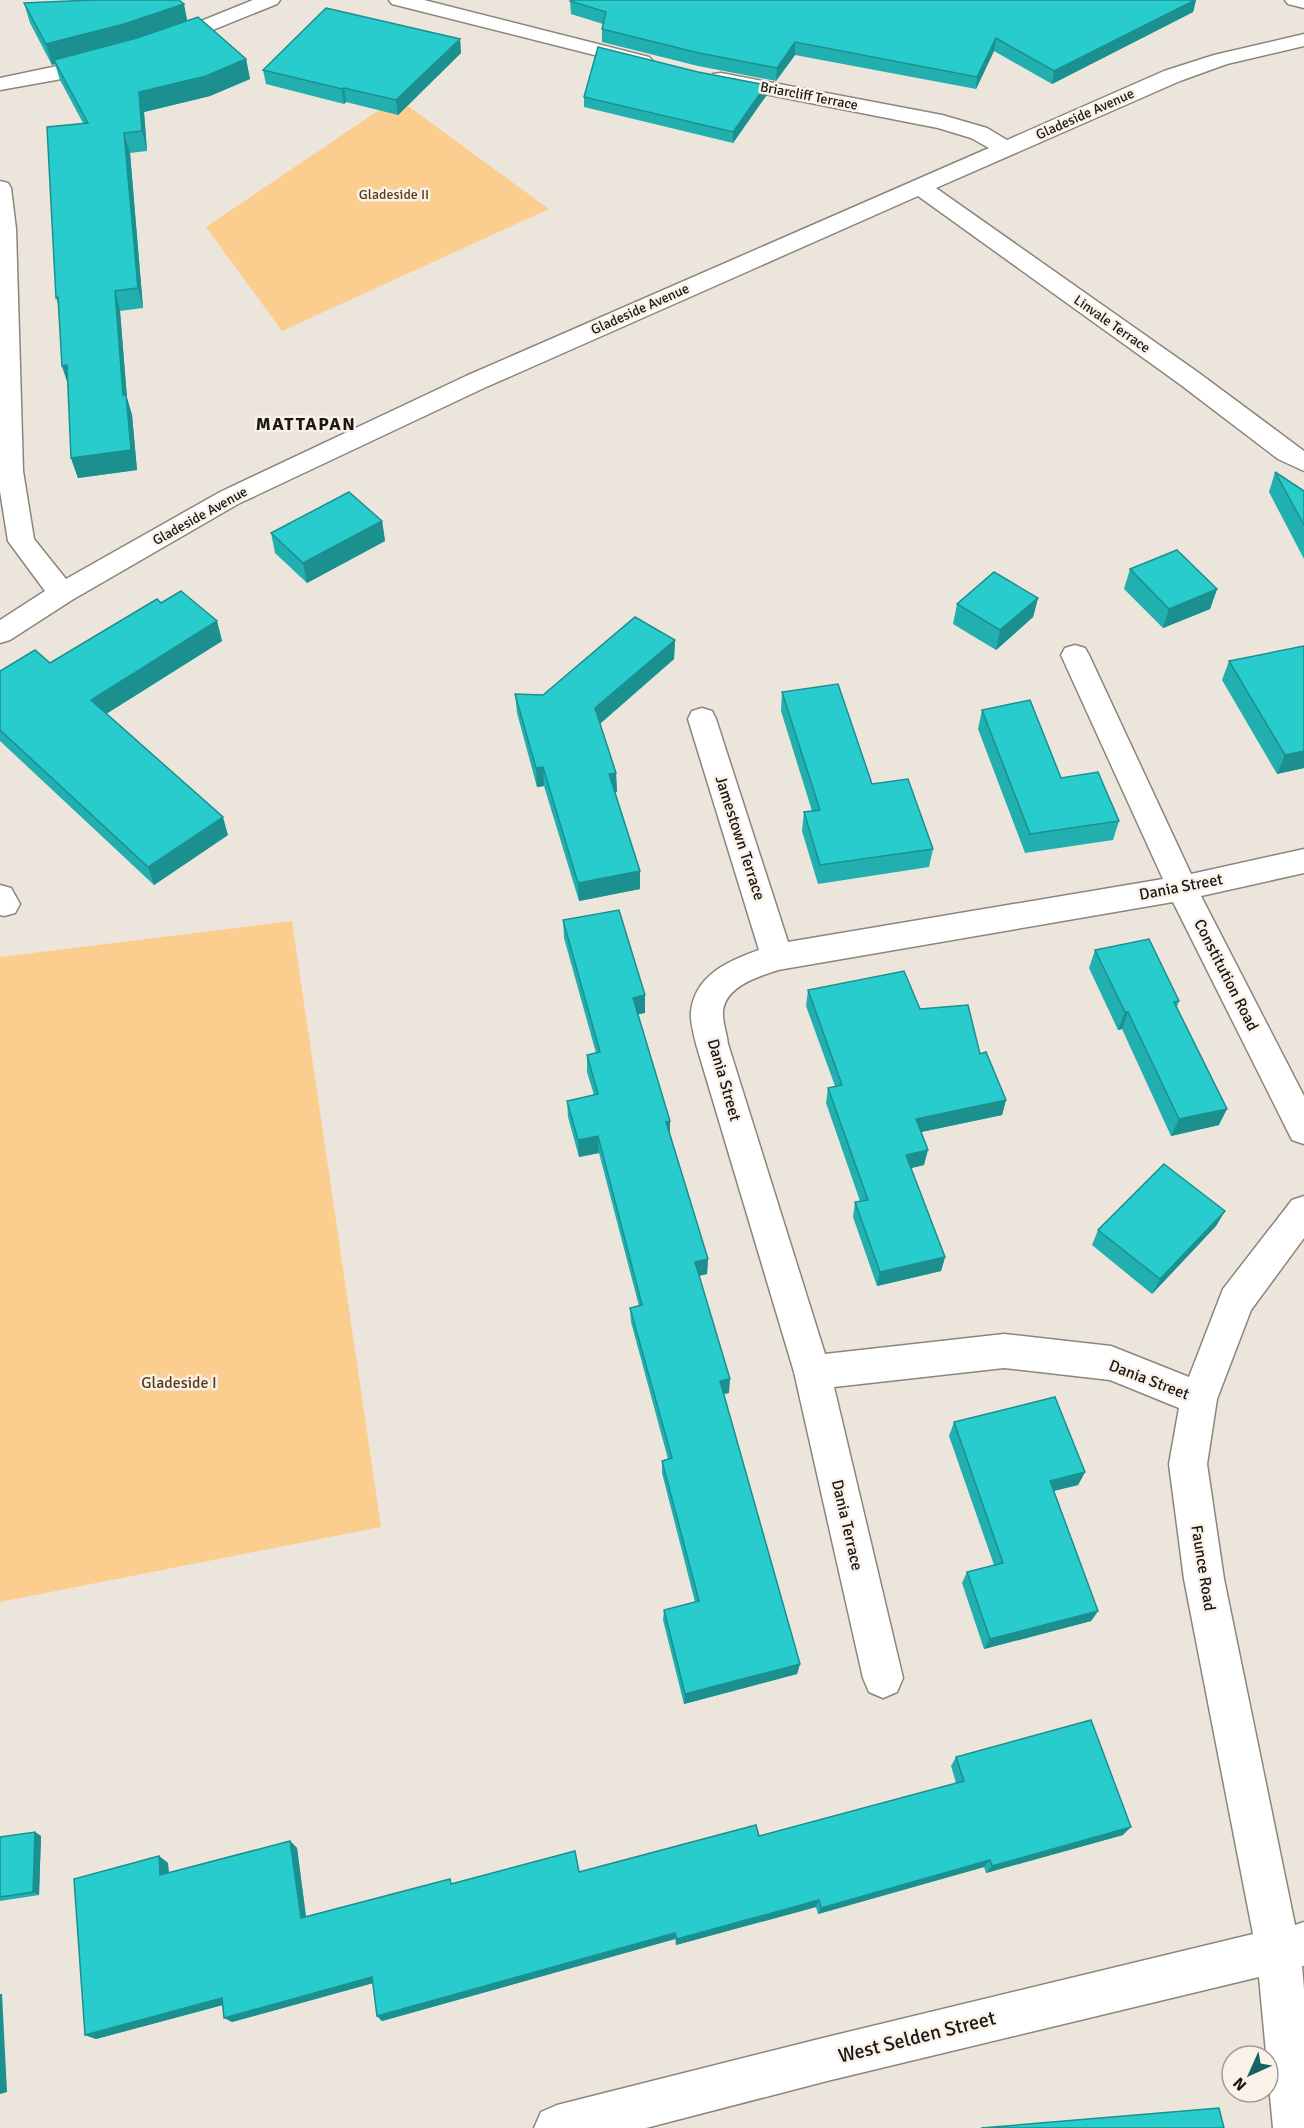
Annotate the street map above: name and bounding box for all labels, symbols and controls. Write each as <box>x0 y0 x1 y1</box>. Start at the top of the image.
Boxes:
street label: Briarcliff Terrace <box>759 78 859 114</box>
street label: Gladeside Avenue <box>1033 85 1137 143</box>
park label: Gladeside II <box>359 186 429 203</box>
street label: Gladeside Avenue <box>588 280 692 338</box>
street label: Linvale Terrace <box>1071 291 1153 357</box>
district label: MATTAPAN <box>256 413 356 435</box>
street label: Gladeside Avenue <box>150 483 250 549</box>
street label: Jamestown Terrace <box>710 773 770 903</box>
street label: Dania Street <box>1138 869 1225 905</box>
street label: Constitution Road <box>1189 916 1263 1034</box>
street label: Dania Street <box>703 1037 745 1124</box>
street label: Dania Street <box>1106 1355 1192 1405</box>
park label: Gladeside I <box>141 1373 217 1393</box>
street label: Dania Terrace <box>827 1478 867 1572</box>
street label: Faunce Road <box>1186 1524 1220 1612</box>
street label: West Selden Street <box>836 2005 998 2069</box>
north arrow <box>1220 2044 1280 2104</box>
text: N <box>1229 2073 1251 2095</box>

